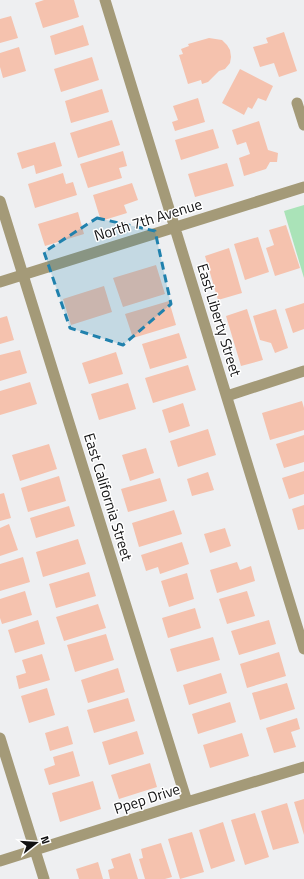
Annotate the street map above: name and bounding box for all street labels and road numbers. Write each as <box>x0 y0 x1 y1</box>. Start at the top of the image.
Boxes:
street label: North 7th Avenue <box>91 192 205 247</box>
street label: East Liberty Street <box>191 261 248 380</box>
street label: East California Street <box>78 430 139 564</box>
street label: Ppep Drive <box>111 777 183 820</box>

